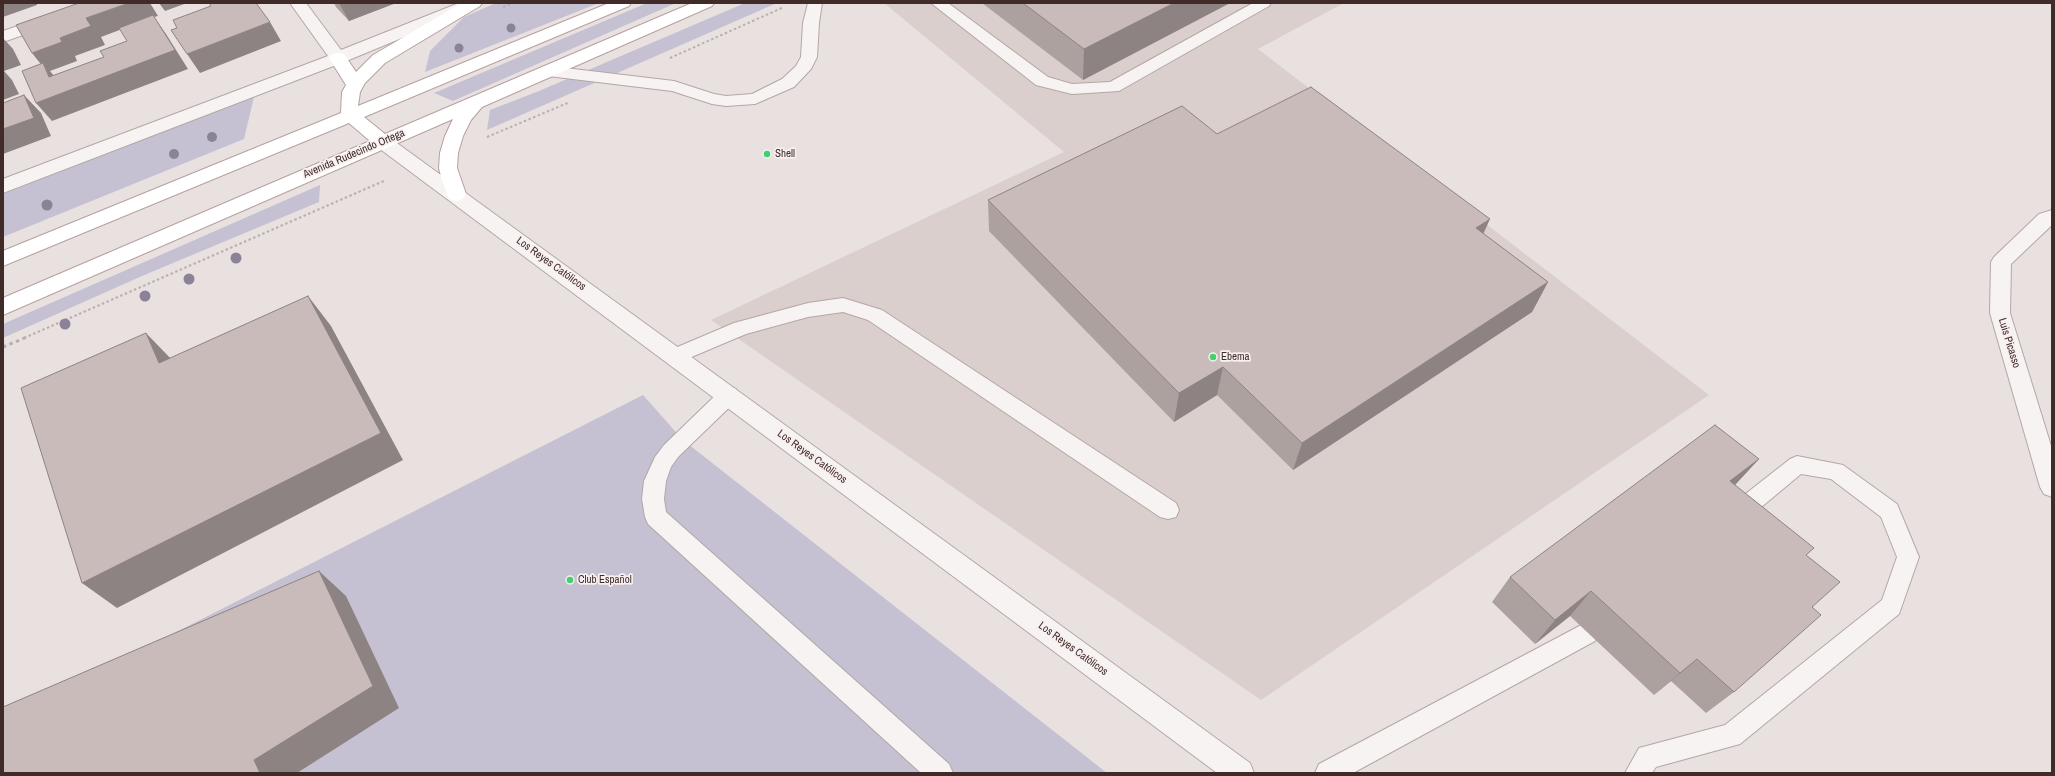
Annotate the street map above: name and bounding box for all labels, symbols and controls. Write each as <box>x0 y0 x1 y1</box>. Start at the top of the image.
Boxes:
street label: Avenida Rudecindo Ortega <box>301 127 407 181</box>
place label: Shell <box>775 147 795 161</box>
marker: Shell <box>762 149 772 159</box>
street label: Los Reyes Católicos <box>514 234 588 294</box>
street label: Luis Picasso <box>1995 316 2023 370</box>
place label: Ebema <box>1221 350 1250 364</box>
marker: Ebema <box>1208 352 1218 362</box>
street label: Los Reyes Católicos <box>775 427 849 487</box>
place label: Club Español <box>578 573 632 587</box>
marker: Club Español <box>565 575 575 585</box>
street label: Los Reyes Católicos <box>1036 619 1110 679</box>

